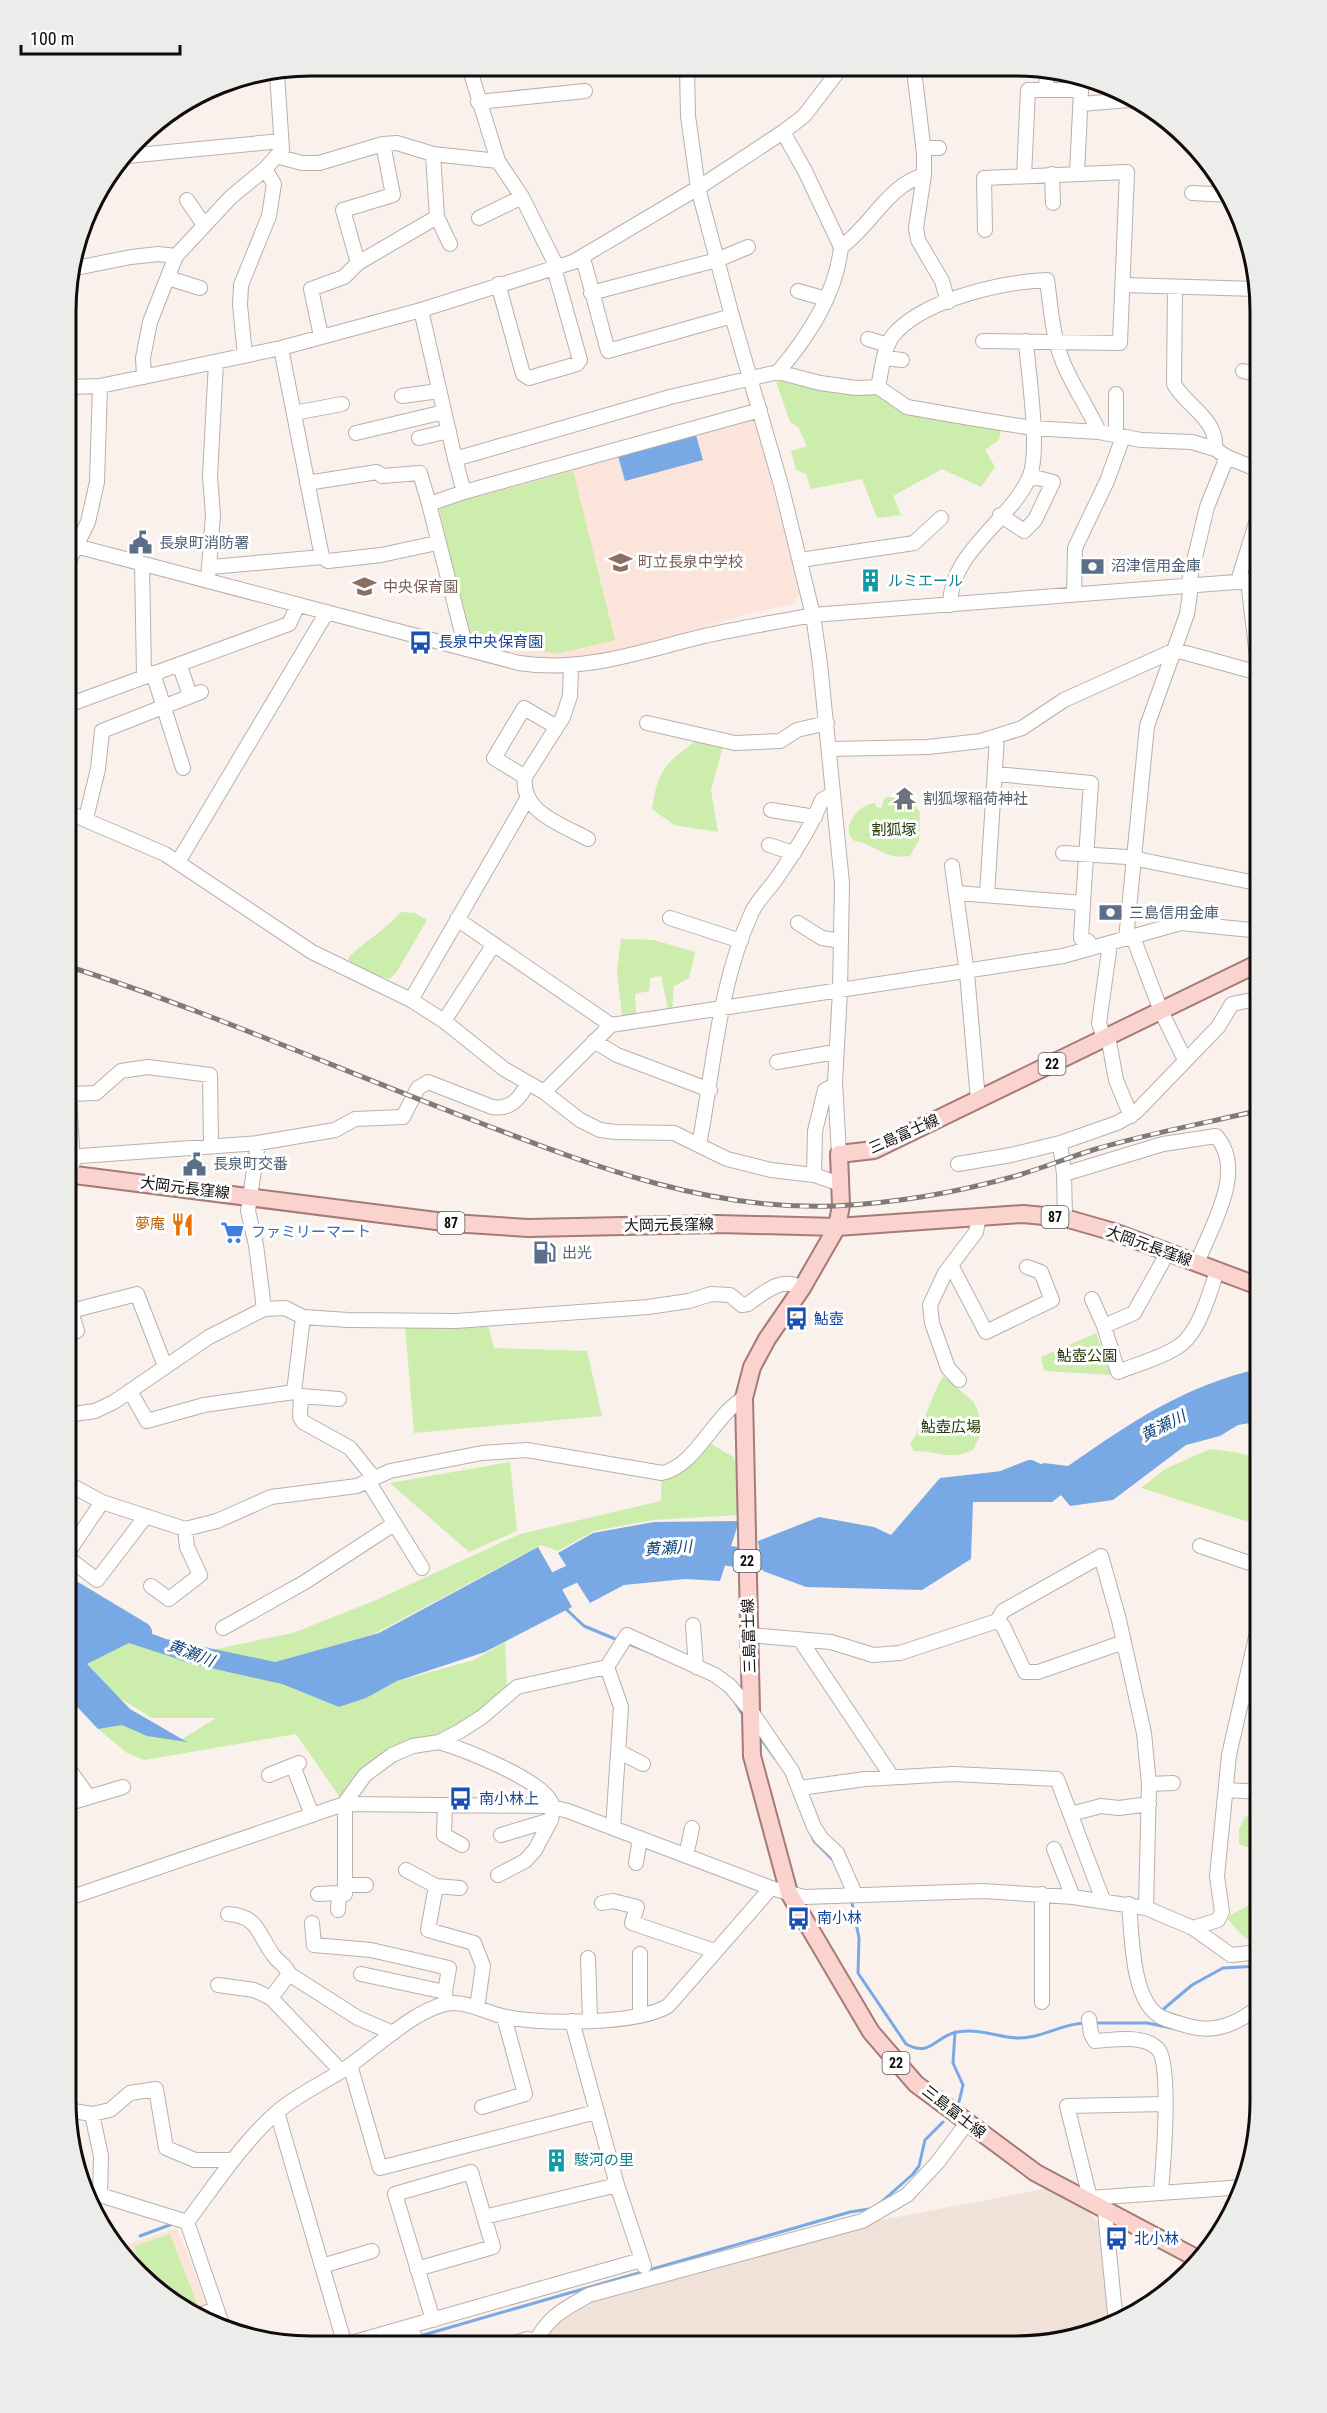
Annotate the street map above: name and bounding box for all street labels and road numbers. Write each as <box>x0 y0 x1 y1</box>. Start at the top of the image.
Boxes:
road number: 22 <box>1038 1053 1066 1075</box>
street label: 三島富士線 <box>866 1111 942 1157</box>
street label: 大岡元長窪線 <box>139 1174 231 1202</box>
road number: 87 <box>1042 1206 1068 1228</box>
road number: 87 <box>438 1212 464 1234</box>
street label: 大岡元長窪線 <box>624 1215 714 1235</box>
street label: 大岡元長窪線 <box>1104 1222 1194 1270</box>
road number: 22 <box>734 1550 760 1572</box>
street label: 三島富士線 <box>739 1598 759 1674</box>
road number: 22 <box>882 2052 910 2074</box>
street label: 三島富士線 <box>919 2082 989 2142</box>

